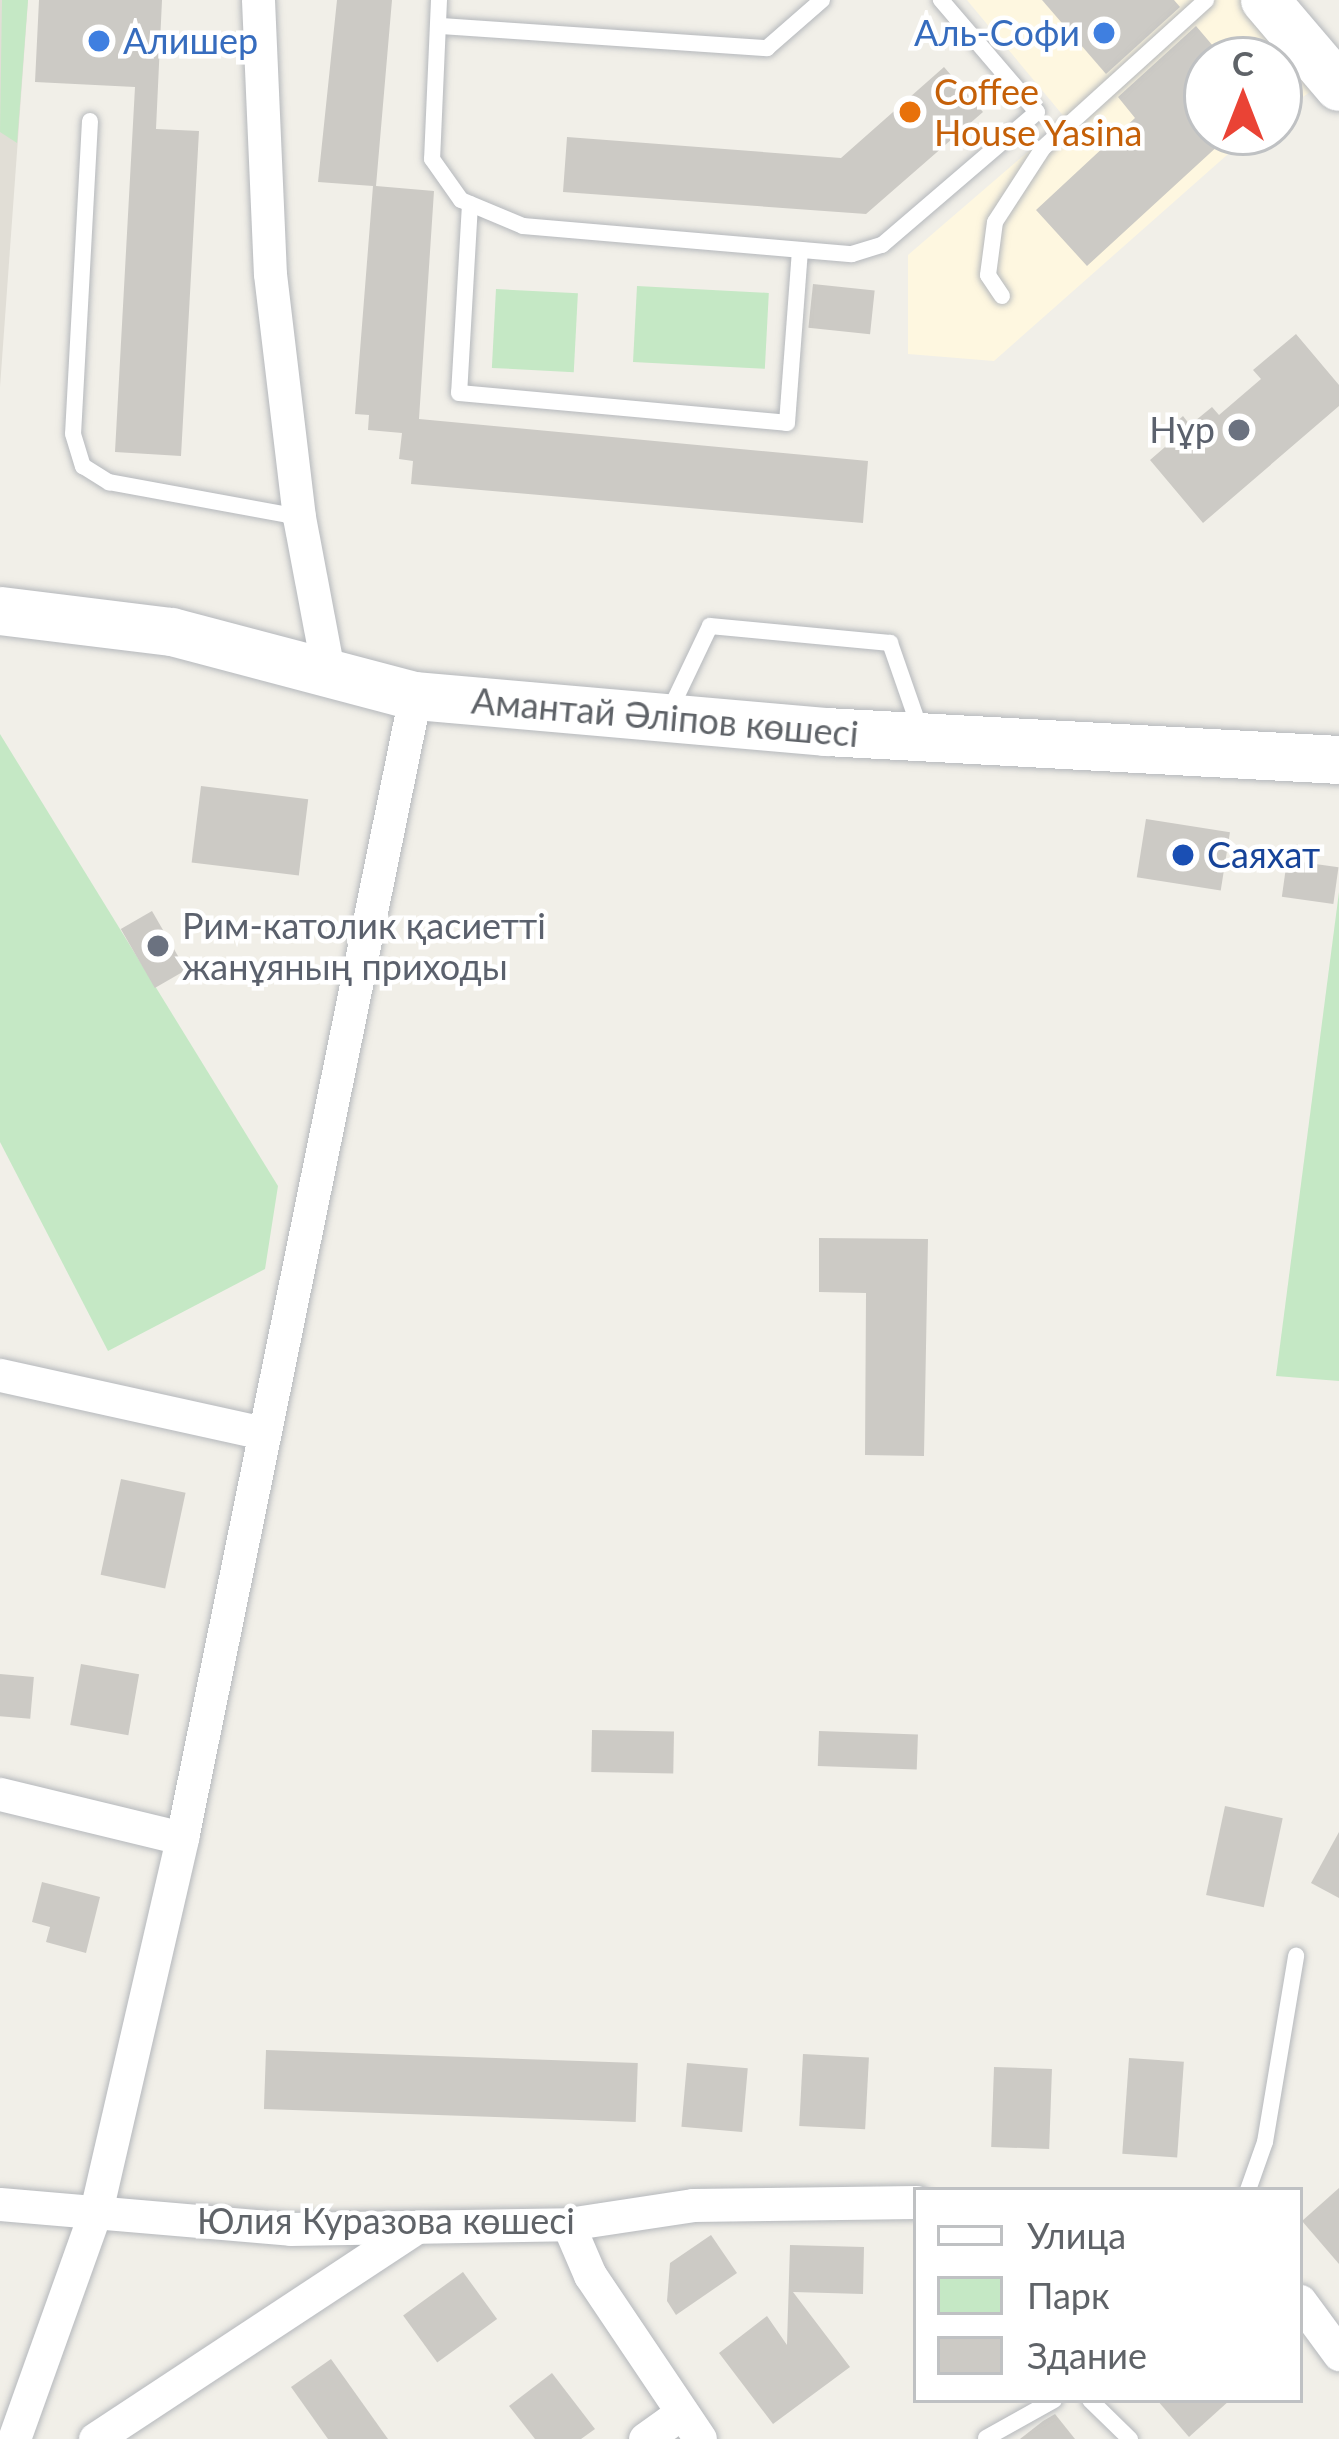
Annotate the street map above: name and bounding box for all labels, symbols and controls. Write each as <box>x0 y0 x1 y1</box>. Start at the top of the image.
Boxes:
place label: Аль-Софи <box>914 11 1080 55</box>
place label: Алишер <box>123 19 258 63</box>
marker: Аль-Софи <box>1091 20 1117 46</box>
marker: Алишер <box>86 28 112 54</box>
north arrow <box>1183 36 1303 156</box>
text: С <box>1232 43 1254 83</box>
place label: Coffee House Yasina <box>934 69 1144 154</box>
marker: Coffee House Yasina <box>897 99 923 125</box>
place label: Нұр <box>1149 408 1215 452</box>
marker: Нұр <box>1226 417 1252 443</box>
street label: Амантай Әліпов көшесі <box>470 679 860 755</box>
place label: Саяхат <box>1207 833 1320 877</box>
marker: Саяхат <box>1170 842 1196 868</box>
place label: Рим-католик қасиетті жанұяның приходы <box>182 903 546 988</box>
marker: Рим-католик қасиетті жанұяның приходы <box>145 933 171 959</box>
legend <box>913 2187 1303 2403</box>
street label: Юлия Куразова көшесі <box>197 2199 575 2243</box>
text: Улица <box>1027 2213 1126 2257</box>
text: Парк <box>1027 2273 1110 2317</box>
text: Здание <box>1027 2333 1147 2377</box>

